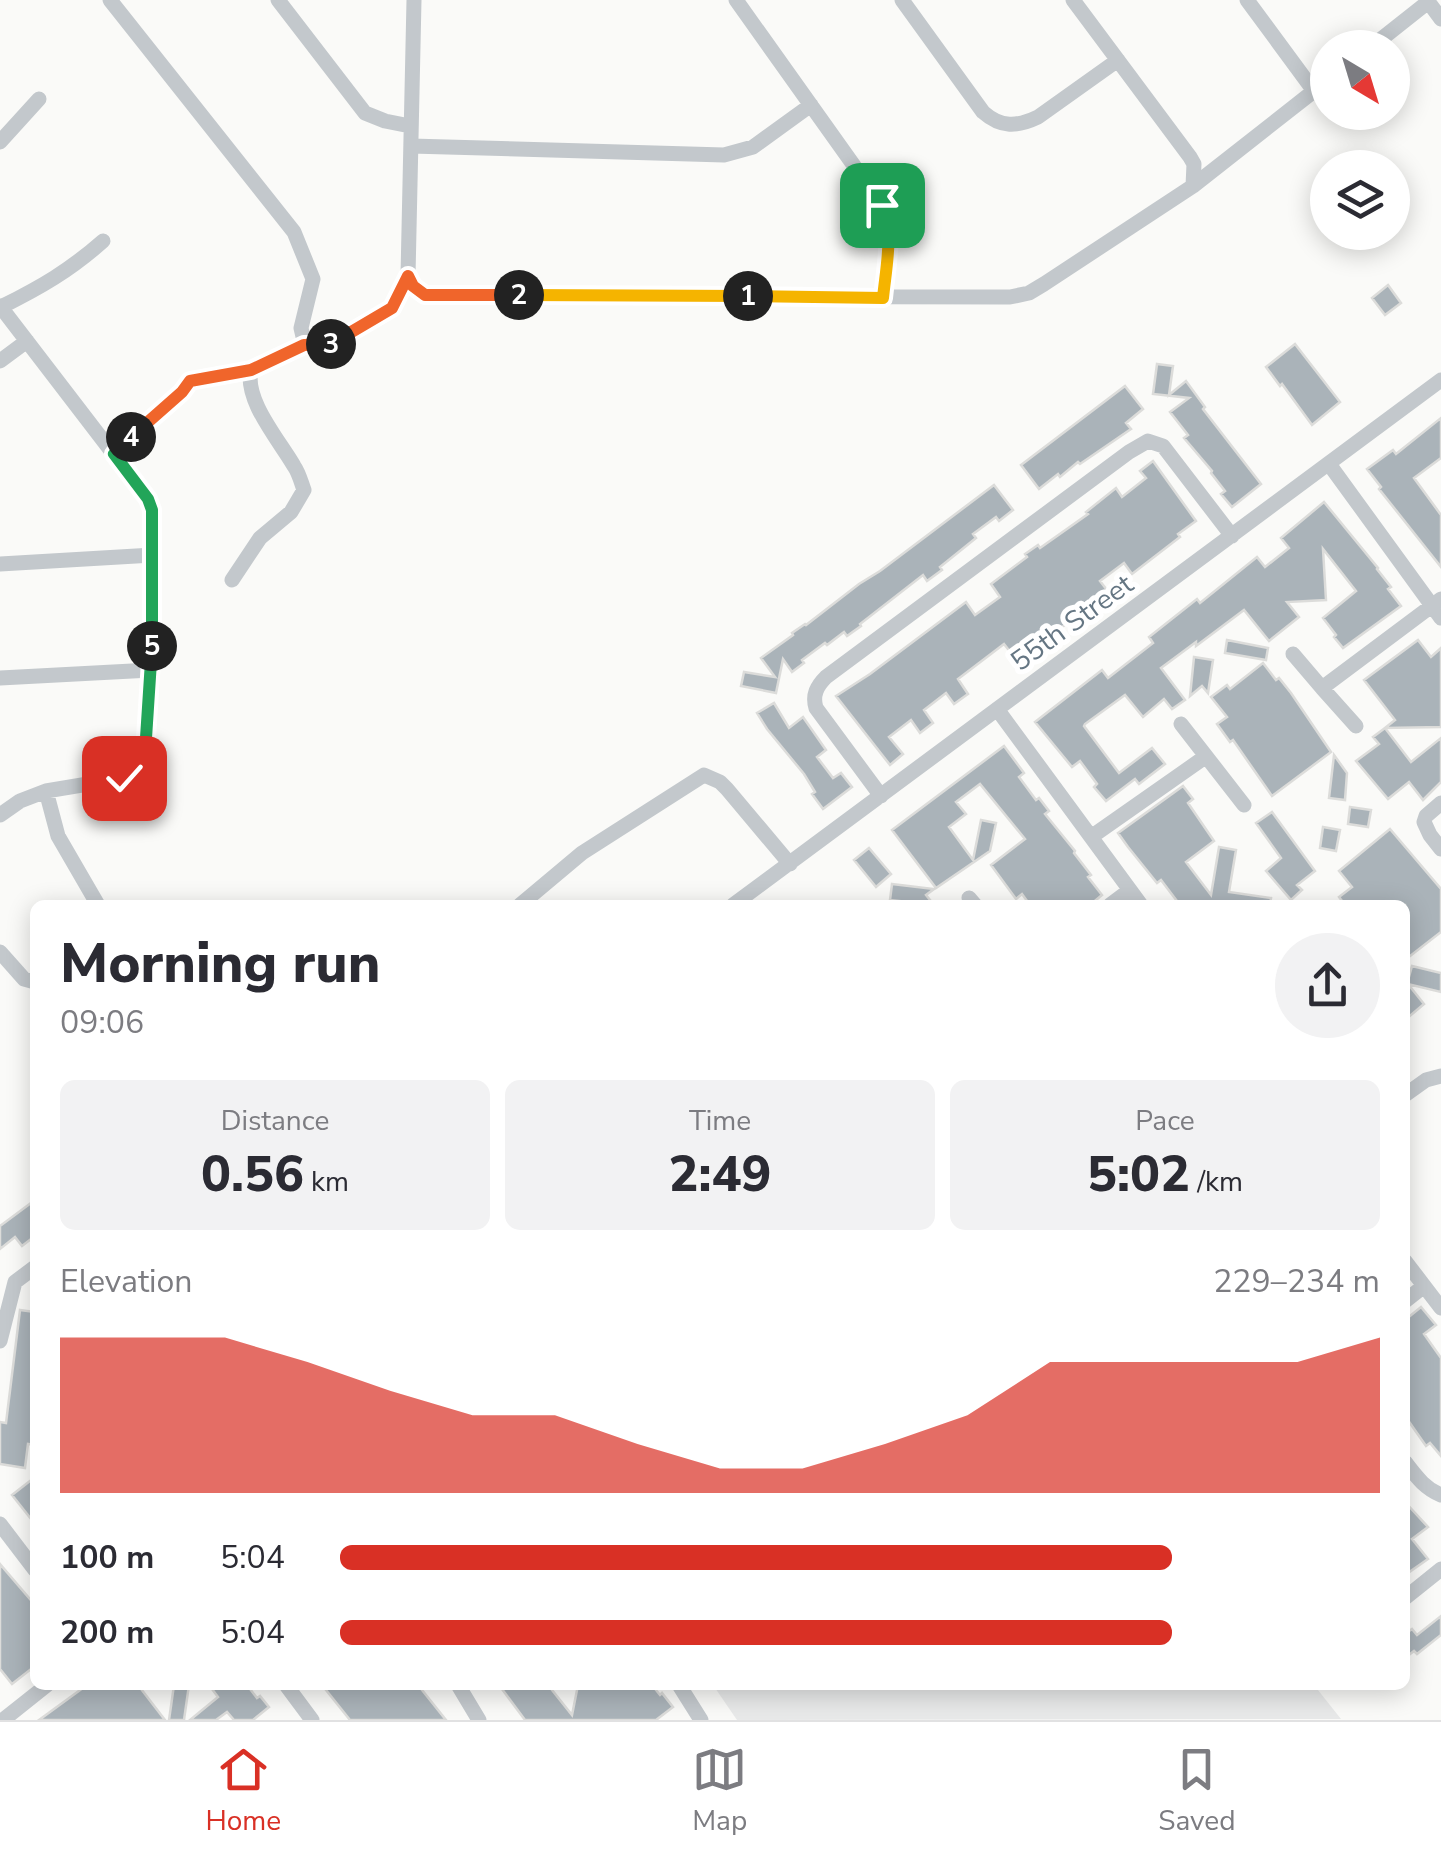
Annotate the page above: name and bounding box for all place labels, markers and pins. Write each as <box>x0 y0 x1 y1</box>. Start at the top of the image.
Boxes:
pin <box>840 163 925 248</box>
pin: 2 <box>494 270 544 320</box>
pin: 1 <box>723 271 773 321</box>
pin: 3 <box>306 319 356 369</box>
pin: 4 <box>106 412 156 462</box>
pin: 5 <box>127 621 177 671</box>
pin <box>82 736 167 821</box>

